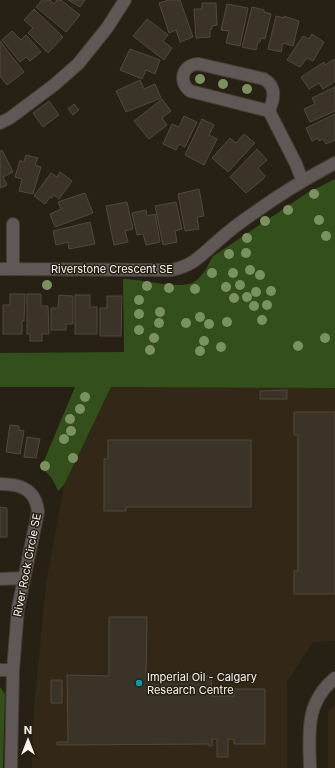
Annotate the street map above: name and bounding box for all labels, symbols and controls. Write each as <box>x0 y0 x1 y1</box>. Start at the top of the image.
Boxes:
street label: Riverstone Crescent SE <box>51 262 173 276</box>
street label: River Rock Circle SE <box>10 512 44 618</box>
place label: Imperial Oil - Calgary Research Centre <box>147 670 257 697</box>
marker: Imperial Oil - Calgary Research Centre <box>134 678 144 688</box>
north arrow <box>8 720 48 760</box>
text: N <box>24 723 32 737</box>

